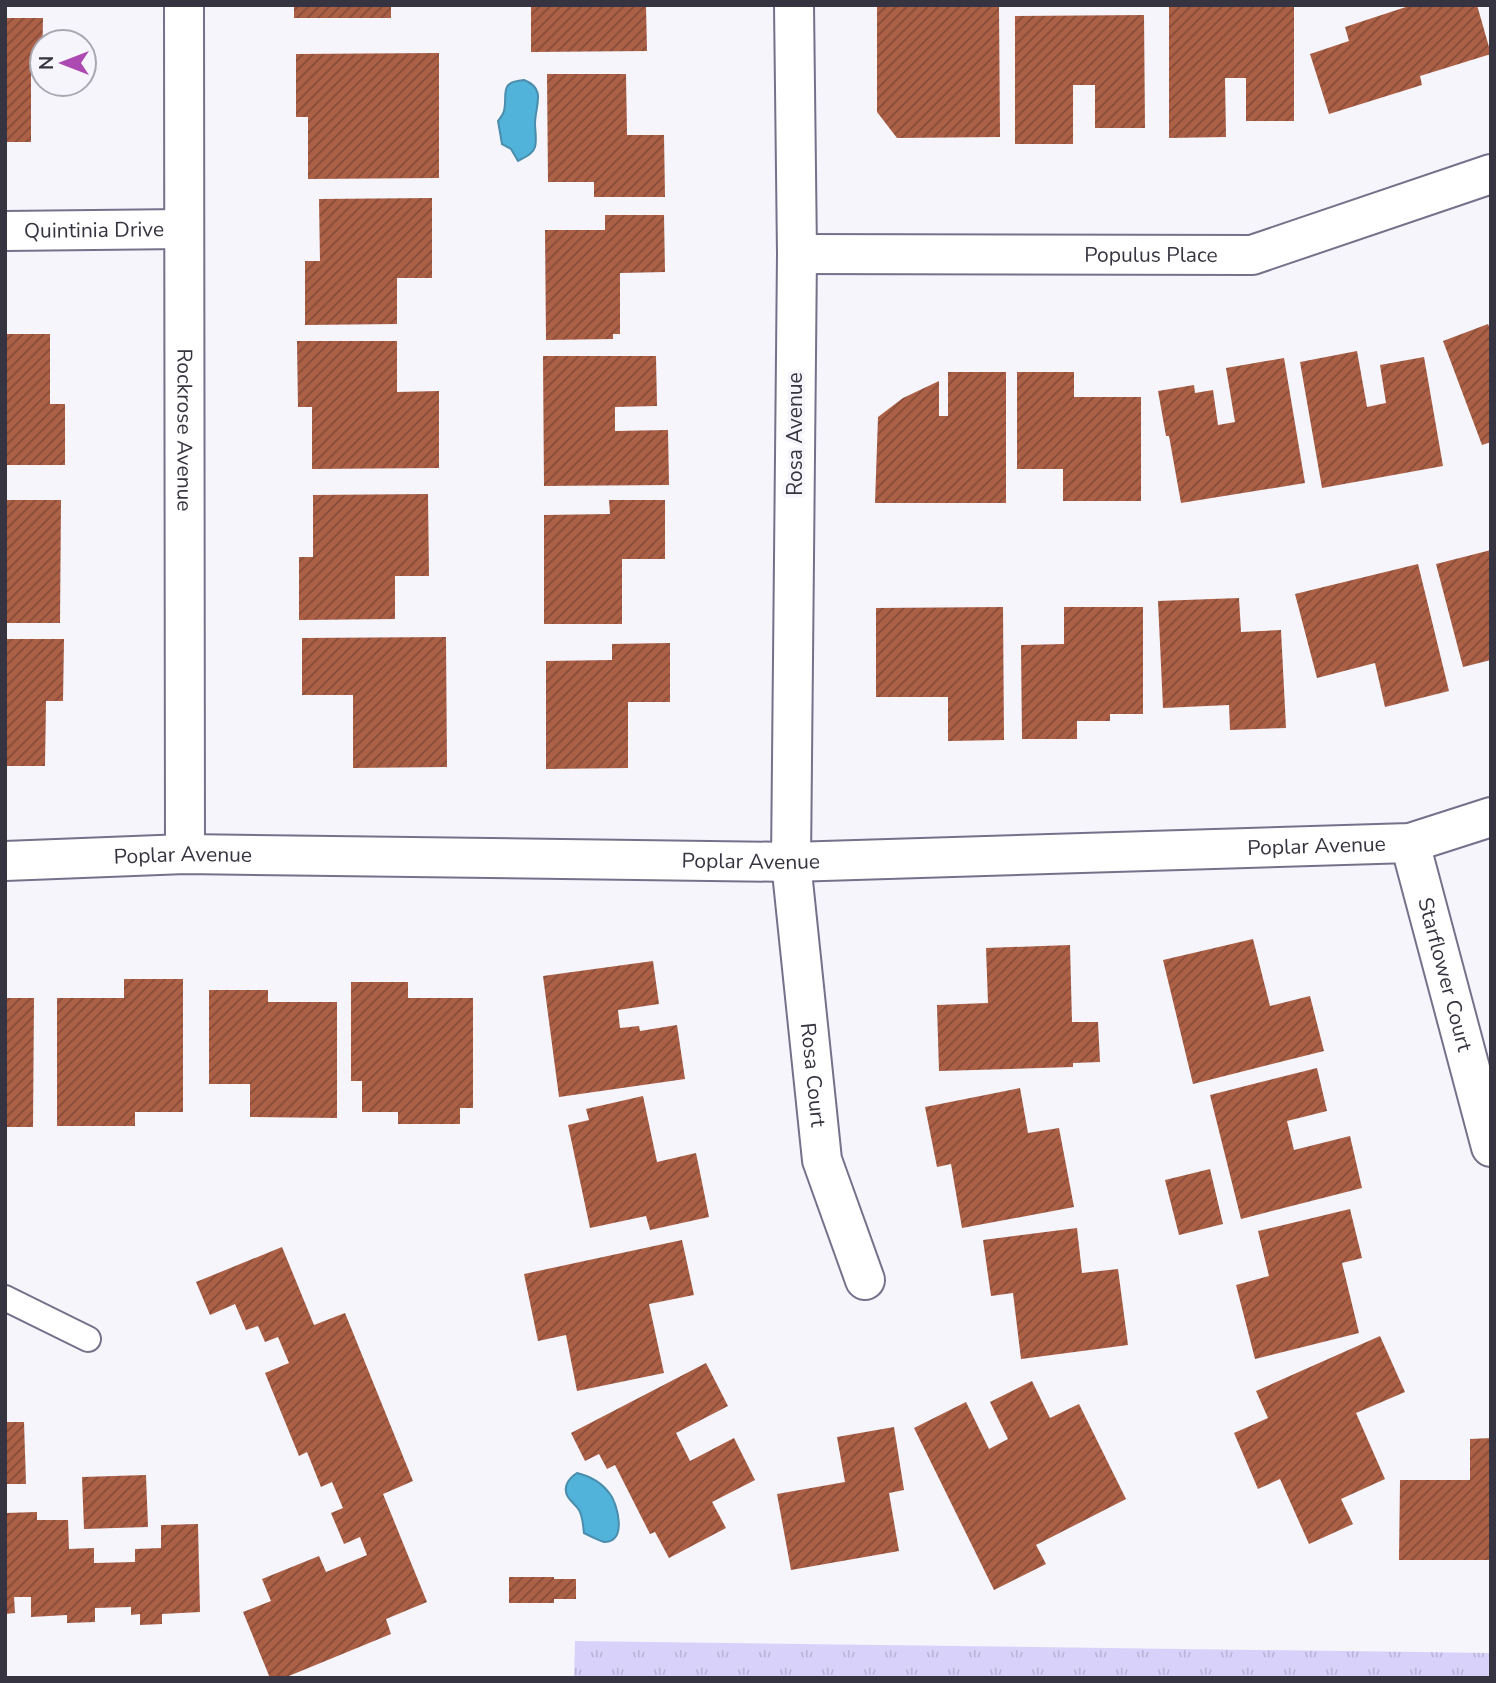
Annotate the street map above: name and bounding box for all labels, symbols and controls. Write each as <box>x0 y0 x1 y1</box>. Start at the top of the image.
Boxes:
north arrow <box>28 28 98 98</box>
text: N <box>34 56 60 70</box>
street label: Quintinia Drive <box>24 215 164 245</box>
street label: Populus Place <box>1084 241 1218 269</box>
street label: Rockrose Avenue <box>170 348 199 512</box>
street label: Rosa Avenue <box>781 372 809 496</box>
street label: Poplar Avenue <box>1247 830 1386 862</box>
street label: Poplar Avenue <box>113 840 252 871</box>
street label: Poplar Avenue <box>681 847 821 876</box>
street label: Starflower Court <box>1411 894 1479 1055</box>
street label: Rosa Court <box>794 1021 833 1129</box>

